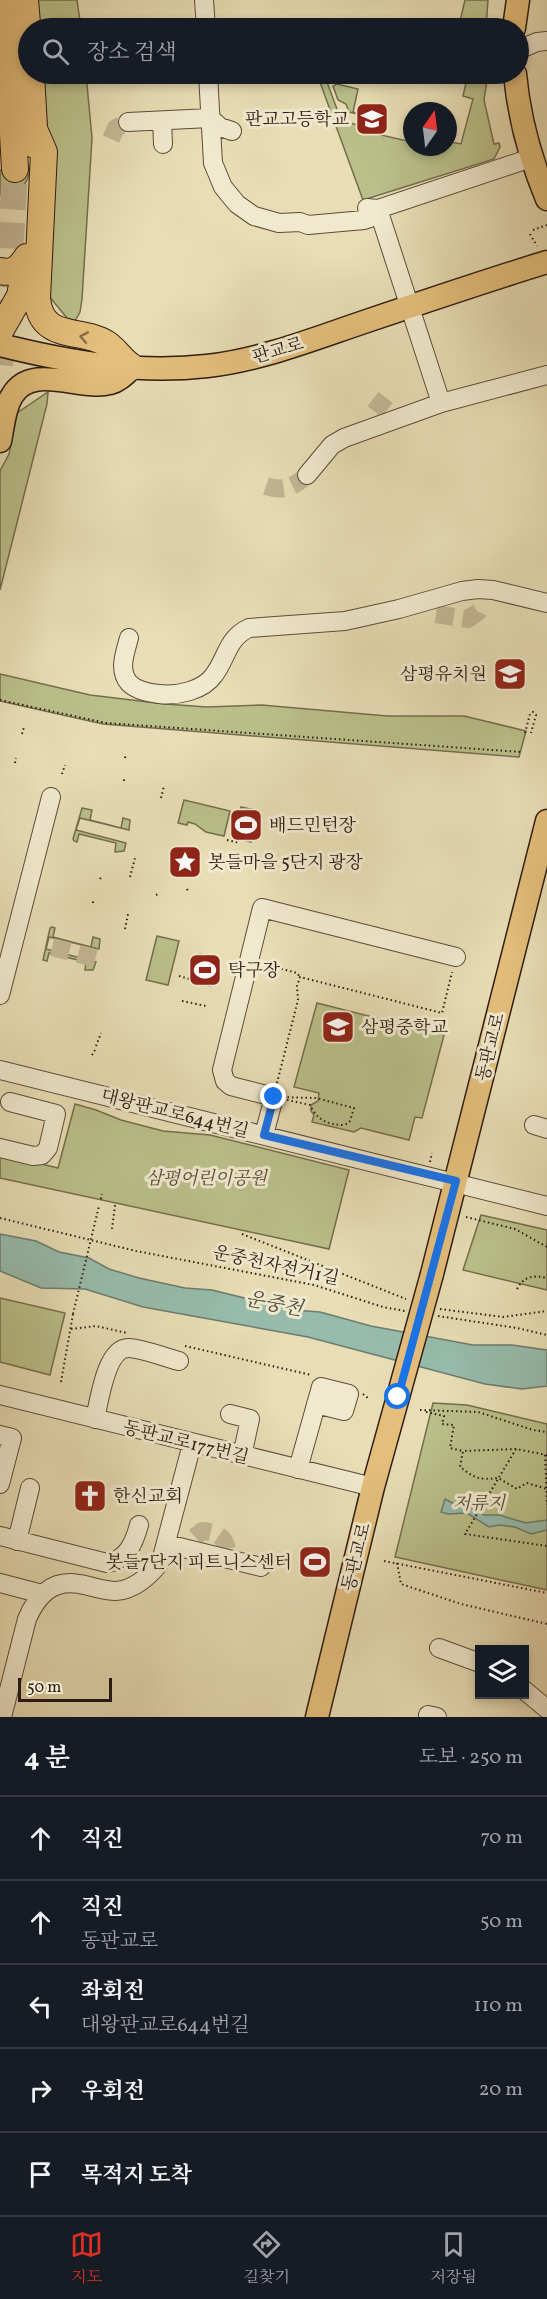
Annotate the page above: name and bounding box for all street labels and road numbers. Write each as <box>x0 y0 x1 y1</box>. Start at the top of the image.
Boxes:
street label: 판교로 <box>250 332 307 371</box>
street label: 동판교로 <box>471 1011 512 1084</box>
street label: 대왕판교로644번길 <box>98 1084 251 1145</box>
street label: 운중천자전거1길 <box>210 1241 341 1292</box>
street label: 동판교로177번길 <box>120 1416 251 1471</box>
street label: 동판교로 <box>337 1521 378 1594</box>

